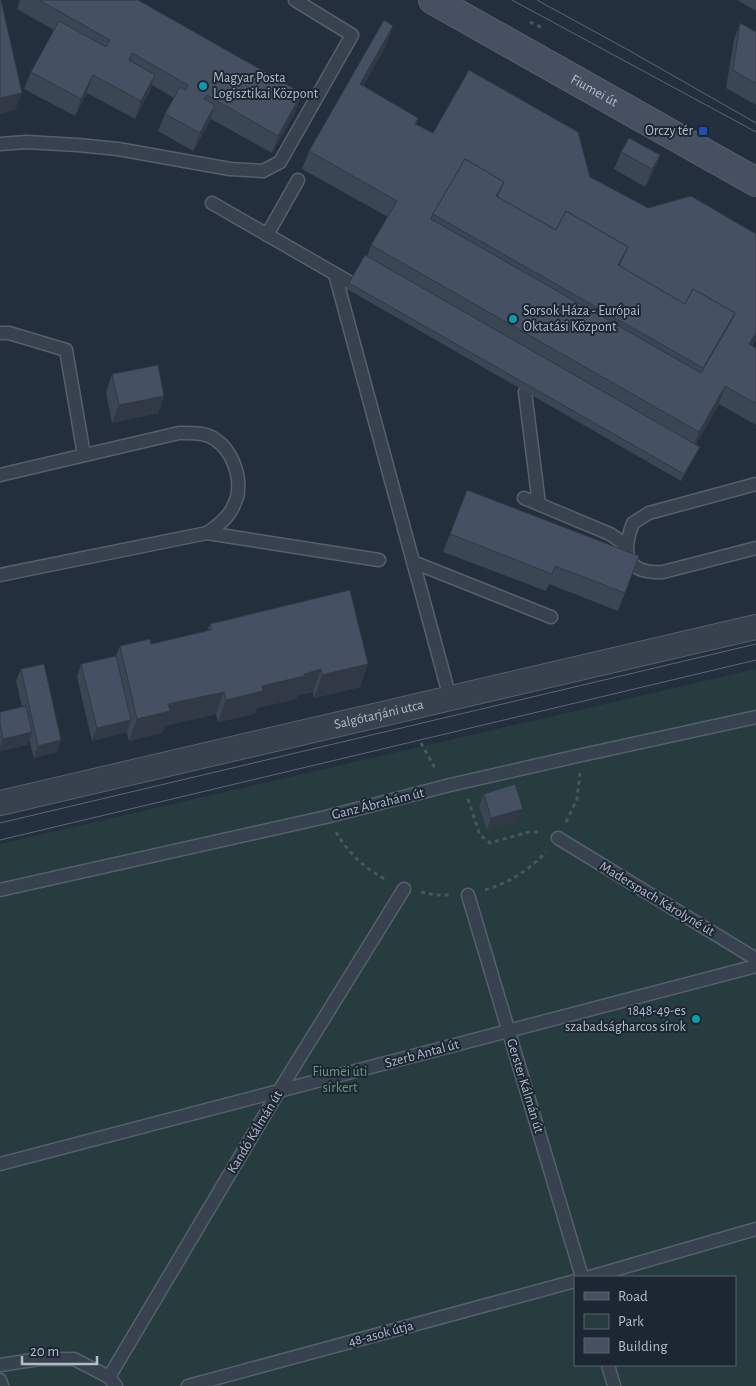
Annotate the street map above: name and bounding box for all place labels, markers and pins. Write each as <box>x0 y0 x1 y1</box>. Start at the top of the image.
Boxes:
place label: Magyar Posta Logisztikai Központ <box>213 71 319 101</box>
marker: Magyar Posta Logisztikai Központ <box>197 80 209 92</box>
place label: Orczy tér <box>645 124 693 138</box>
marker: Orczy tér <box>697 125 709 137</box>
place label: Sorsok Háza - Európai Oktatási Központ <box>523 304 640 334</box>
marker: Sorsok Háza - Európai Oktatási Központ <box>507 313 519 325</box>
place label: 1848-49-es szabadságharcos sírok <box>565 1004 687 1034</box>
marker: 1848-49-es szabadságharcos sírok <box>690 1013 702 1025</box>

